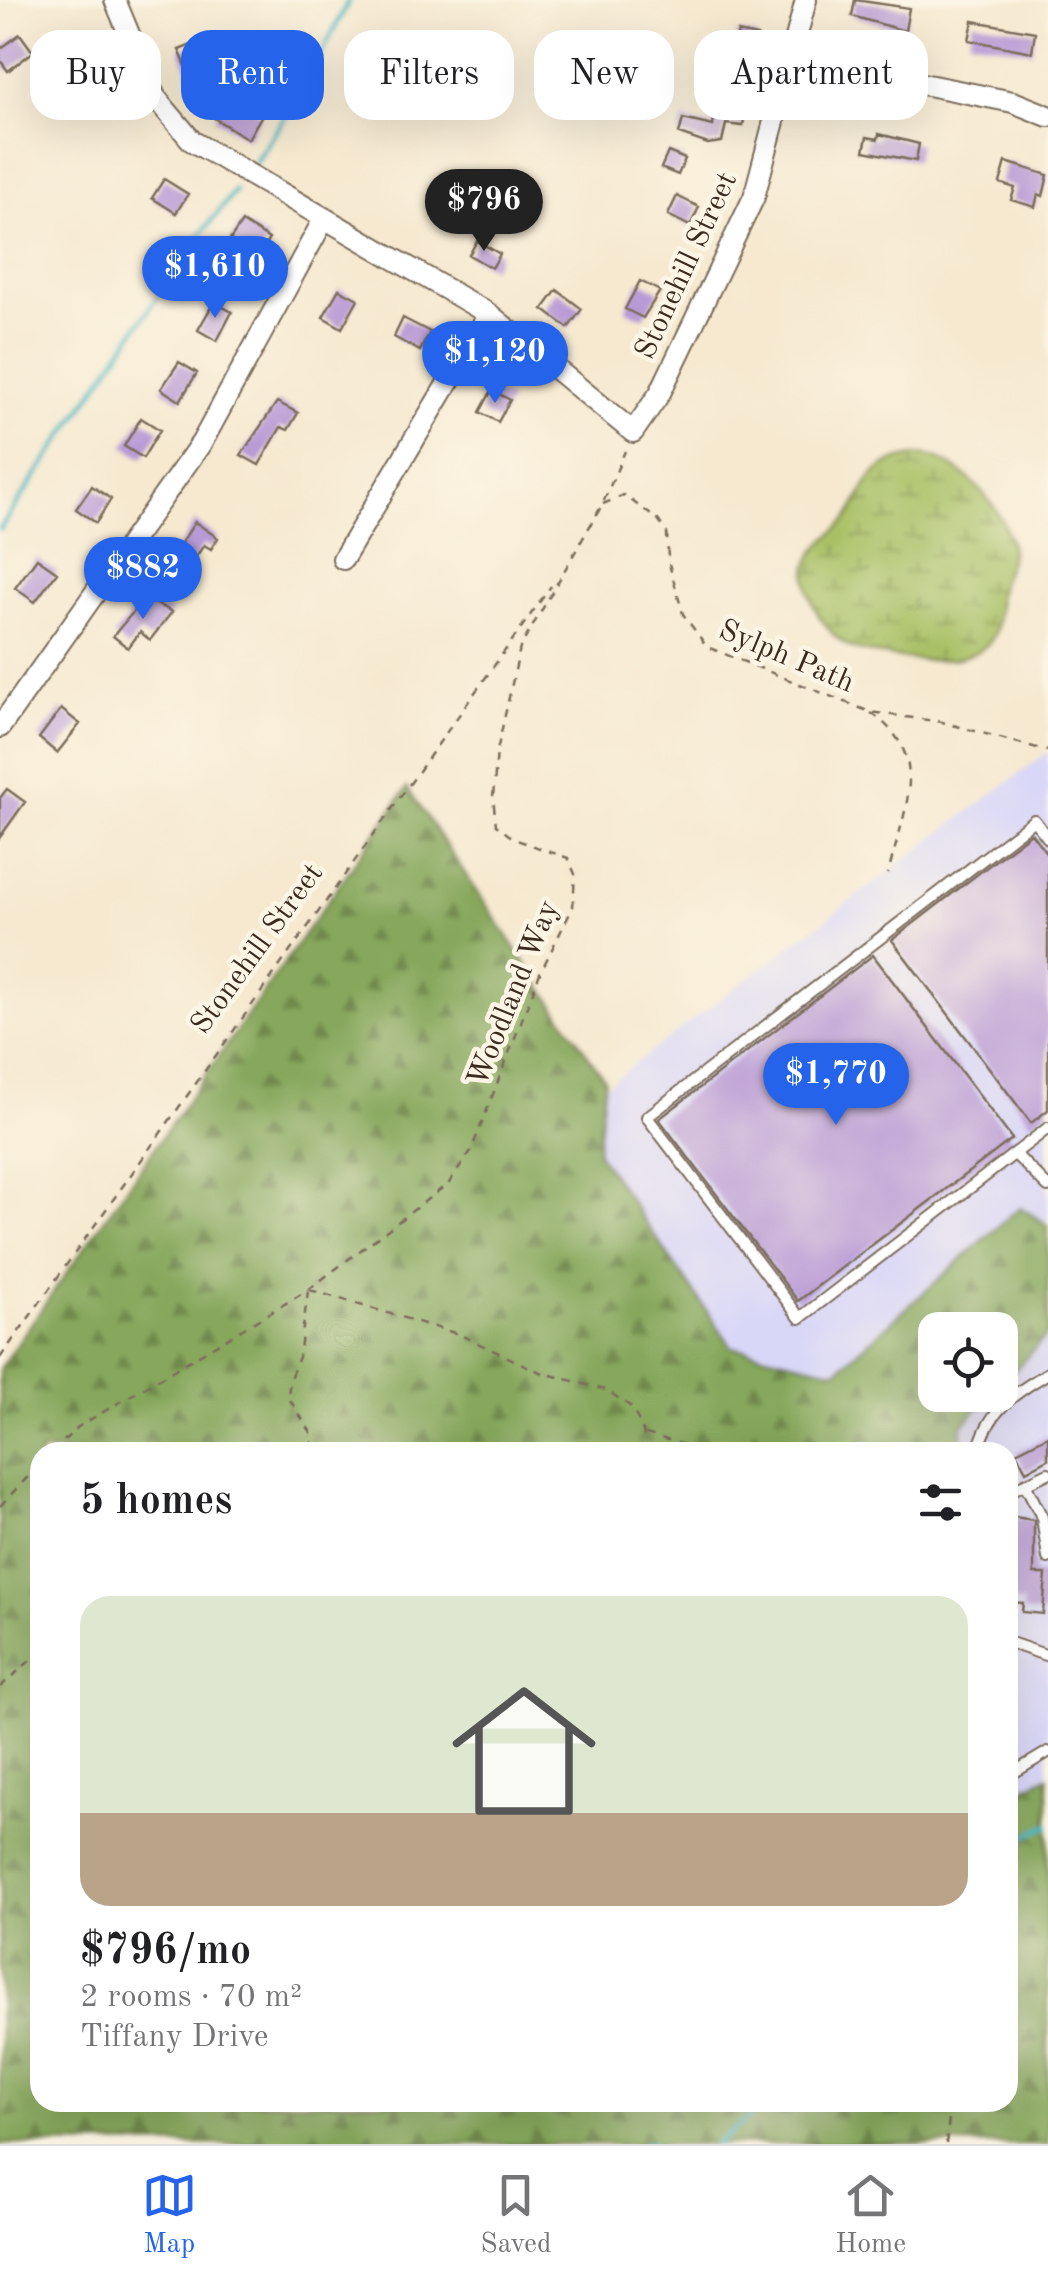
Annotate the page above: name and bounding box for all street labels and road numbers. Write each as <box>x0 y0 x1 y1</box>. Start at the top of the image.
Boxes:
street label: Stonehill Street <box>630 168 743 364</box>
street label: Sylph Path <box>714 615 858 699</box>
street label: Stonehill Street <box>186 858 329 1040</box>
street label: Woodland Way <box>463 896 565 1091</box>

